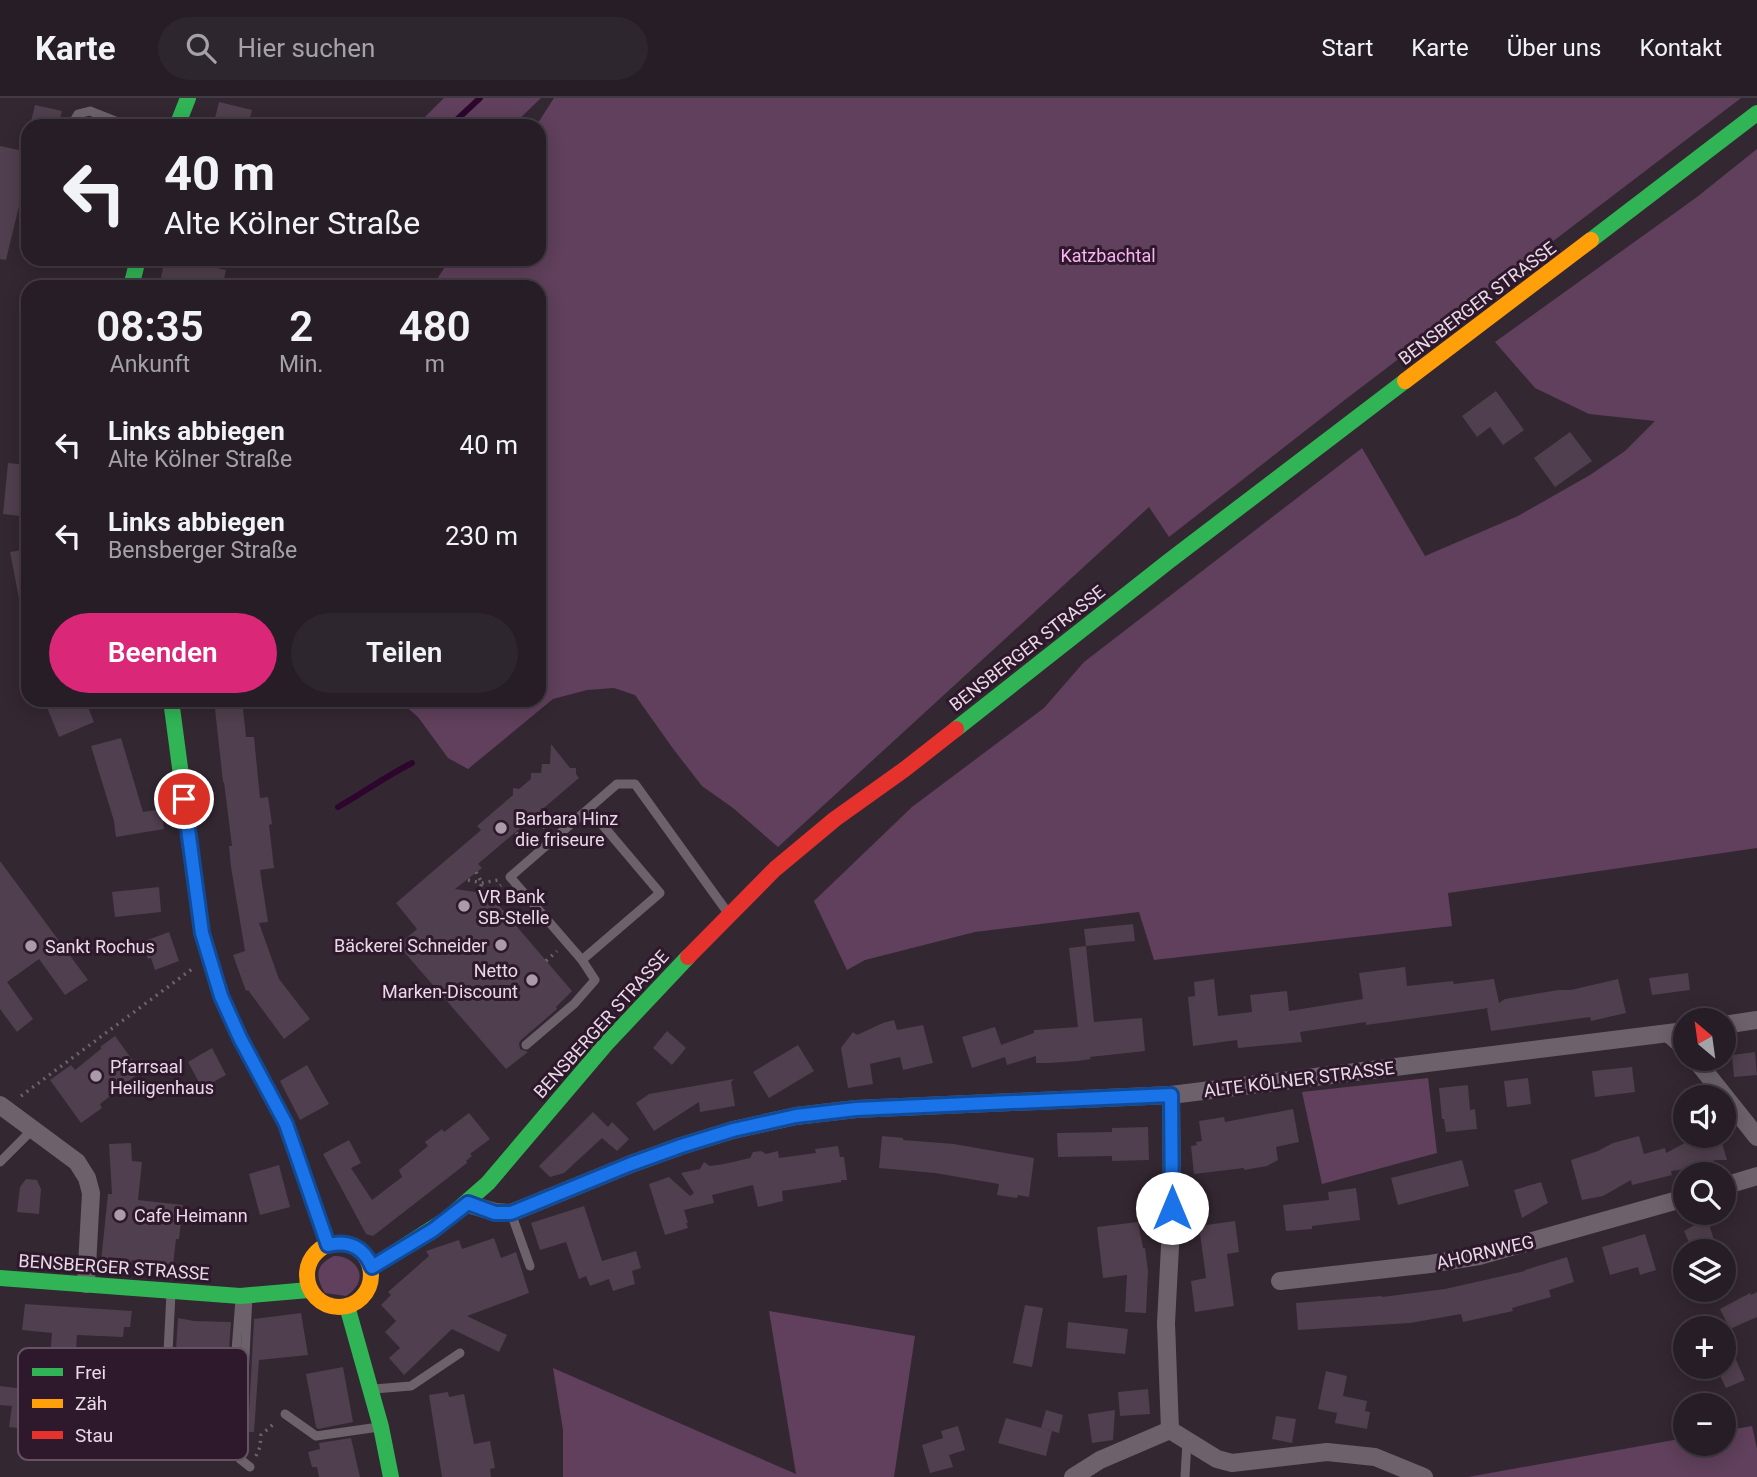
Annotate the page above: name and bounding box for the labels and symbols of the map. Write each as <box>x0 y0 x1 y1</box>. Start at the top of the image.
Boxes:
street label: BENSBERGER STRASSE <box>1394 237 1560 369</box>
park label: Katzbachtal <box>1060 245 1156 266</box>
street label: BENSBERGER STRASSE <box>945 581 1109 715</box>
pin <box>154 769 214 829</box>
place label: Barbara Hinz die friseure <box>515 808 618 850</box>
marker: Barbara Hinz die friseure <box>493 820 509 836</box>
place label: VR Bank SB-Stelle <box>478 886 549 928</box>
marker: VR Bank SB-Stelle <box>456 898 472 914</box>
place label: Bäckerei Schneider <box>334 935 487 956</box>
place label: Sankt Rochus <box>45 936 155 957</box>
marker: Bäckerei Schneider <box>493 937 509 953</box>
marker: Sankt Rochus <box>23 938 39 954</box>
street label: BENSBERGER STRASSE <box>529 946 673 1102</box>
place label: Netto Marken-Discount <box>382 960 518 1002</box>
marker: Netto Marken-Discount <box>524 972 540 988</box>
north arrow <box>1673 1008 1736 1071</box>
place label: Pfarrsaal Heiligenhaus <box>110 1056 214 1098</box>
street label: ALTE KÖLNER STRASSE <box>1202 1057 1396 1101</box>
marker: Pfarrsaal Heiligenhaus <box>88 1068 104 1084</box>
position arrow <box>1135 1171 1209 1245</box>
place label: Cafe Heimann <box>134 1205 248 1226</box>
marker: Cafe Heimann <box>112 1207 128 1223</box>
street label: AHORNWEG <box>1434 1231 1536 1273</box>
street label: BENSBERGER STRASSE <box>18 1250 210 1284</box>
legend <box>18 1348 248 1460</box>
text: Frei <box>75 1361 106 1384</box>
text: Zäh <box>75 1392 107 1415</box>
text: Stau <box>75 1424 113 1447</box>

